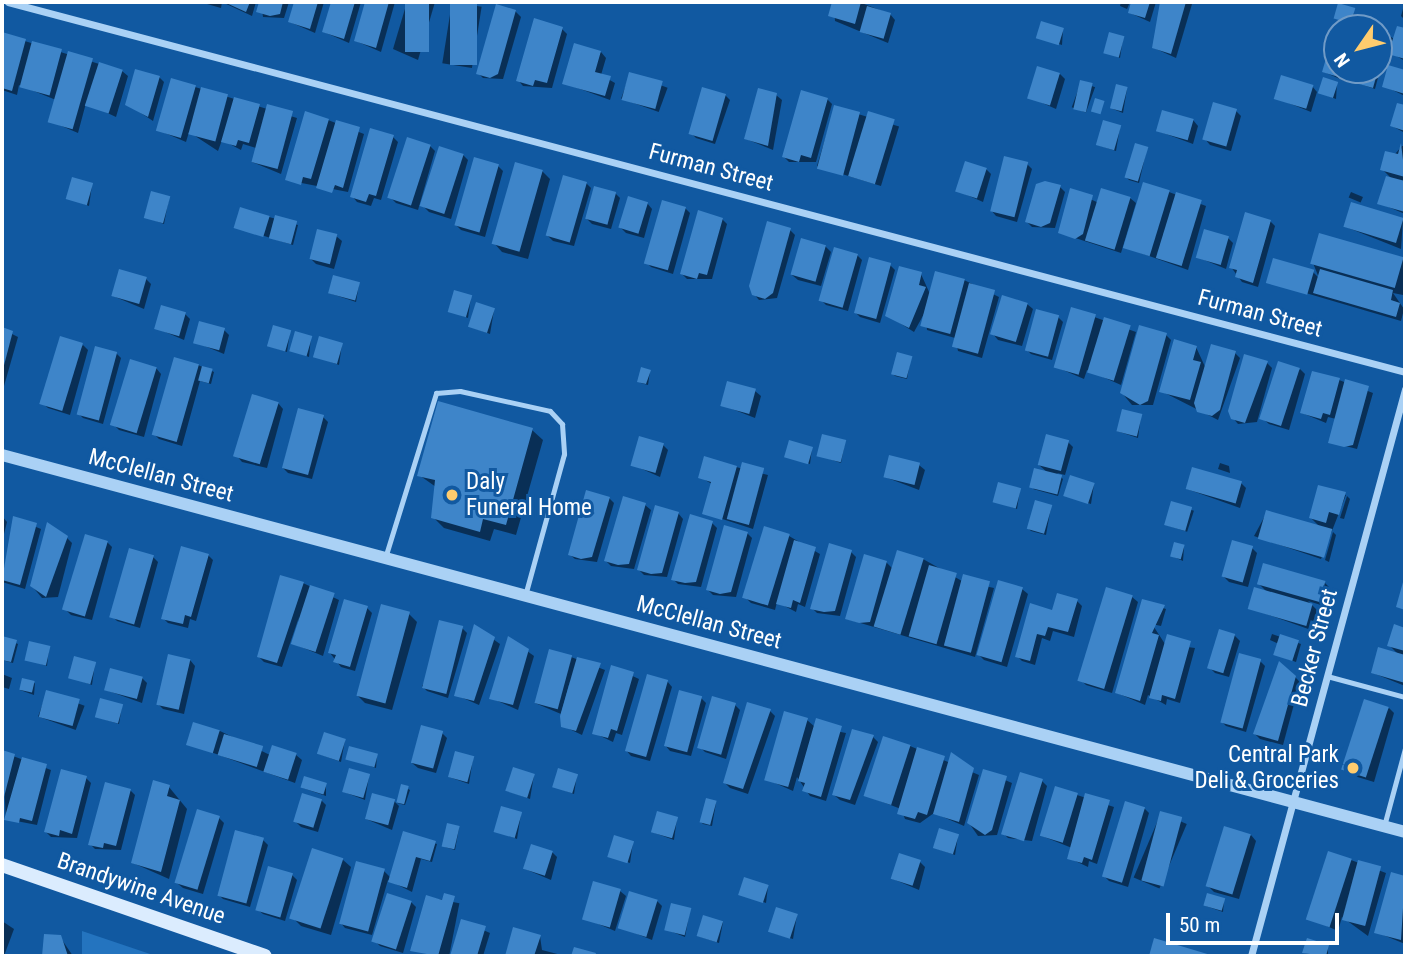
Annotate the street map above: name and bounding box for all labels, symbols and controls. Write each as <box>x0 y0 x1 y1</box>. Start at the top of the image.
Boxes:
north arrow <box>1323 14 1393 84</box>
text: N <box>1329 49 1355 72</box>
street label: Furman Street <box>646 138 776 198</box>
street label: Furman Street <box>1195 284 1325 344</box>
street label: McClellan Street <box>85 443 237 509</box>
place label: Daly Funeral Home <box>466 468 592 522</box>
marker: Daly Funeral Home <box>444 487 460 503</box>
street label: Becker Street <box>1286 586 1344 710</box>
street label: McClellan Street <box>633 590 785 656</box>
place label: Central Park Deli & Groceries <box>1195 741 1339 795</box>
marker: Central Park Deli & Groceries <box>1345 760 1361 776</box>
street label: Brandywine Avenue <box>53 847 229 931</box>
scale bar <box>1169 898 1342 942</box>
text: 50 m <box>1179 913 1220 937</box>

